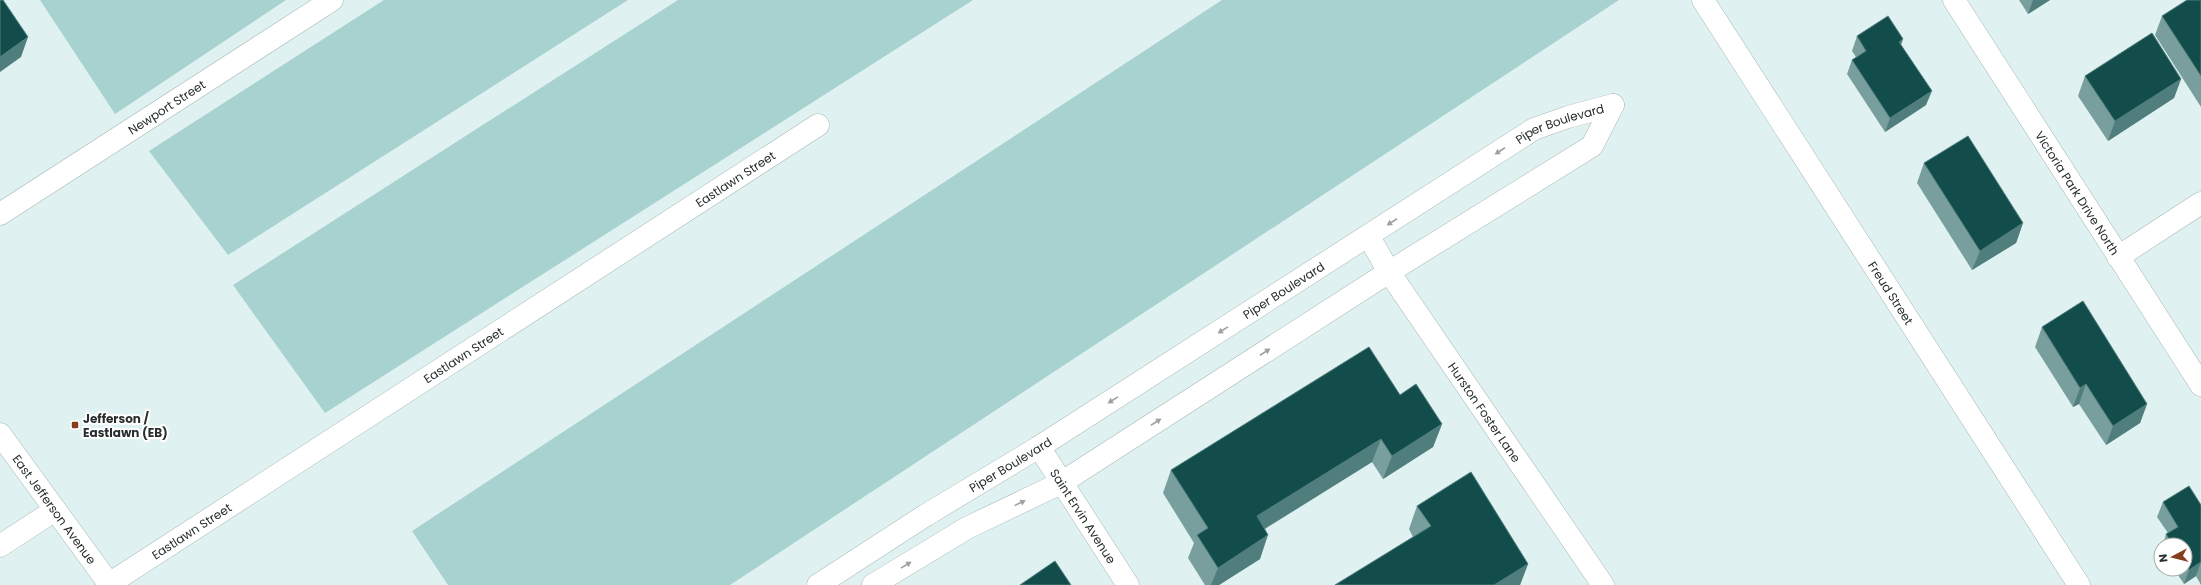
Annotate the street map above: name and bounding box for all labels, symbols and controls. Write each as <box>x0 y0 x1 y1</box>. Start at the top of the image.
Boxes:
street label: Newport Street <box>124 76 208 138</box>
street label: Piper Boulevard <box>1512 99 1606 147</box>
street label: Victoria Park Drive North <box>2032 127 2124 258</box>
street label: Eastlawn Street <box>692 146 778 211</box>
one-way arrow <box>1495 148 1506 155</box>
one-way arrow <box>1386 219 1397 226</box>
street label: Piper Boulevard <box>1239 258 1327 323</box>
street label: Freud Street <box>1864 258 1918 328</box>
street label: Eastlawn Street <box>420 323 506 387</box>
one-way arrow <box>1218 326 1228 334</box>
one-way arrow <box>1259 348 1271 355</box>
street label: Hurston Foster Lane <box>1445 359 1525 465</box>
one-way arrow <box>1108 396 1118 404</box>
place label: Jefferson / Eastlawn (EB) <box>83 410 168 441</box>
one-way arrow <box>1151 418 1161 426</box>
marker: Jefferson / Eastlawn (EB) <box>70 420 80 430</box>
street label: Piper Boulevard <box>966 433 1055 496</box>
street label: East Jefferson Avenue <box>9 451 100 567</box>
street label: Saint Ervin Avenue <box>1047 465 1120 567</box>
street label: Eastlawn Street <box>148 499 234 563</box>
one-way arrow <box>1014 500 1026 506</box>
north arrow <box>2153 537 2193 577</box>
text: N <box>2155 553 2172 563</box>
one-way arrow <box>900 561 912 568</box>

